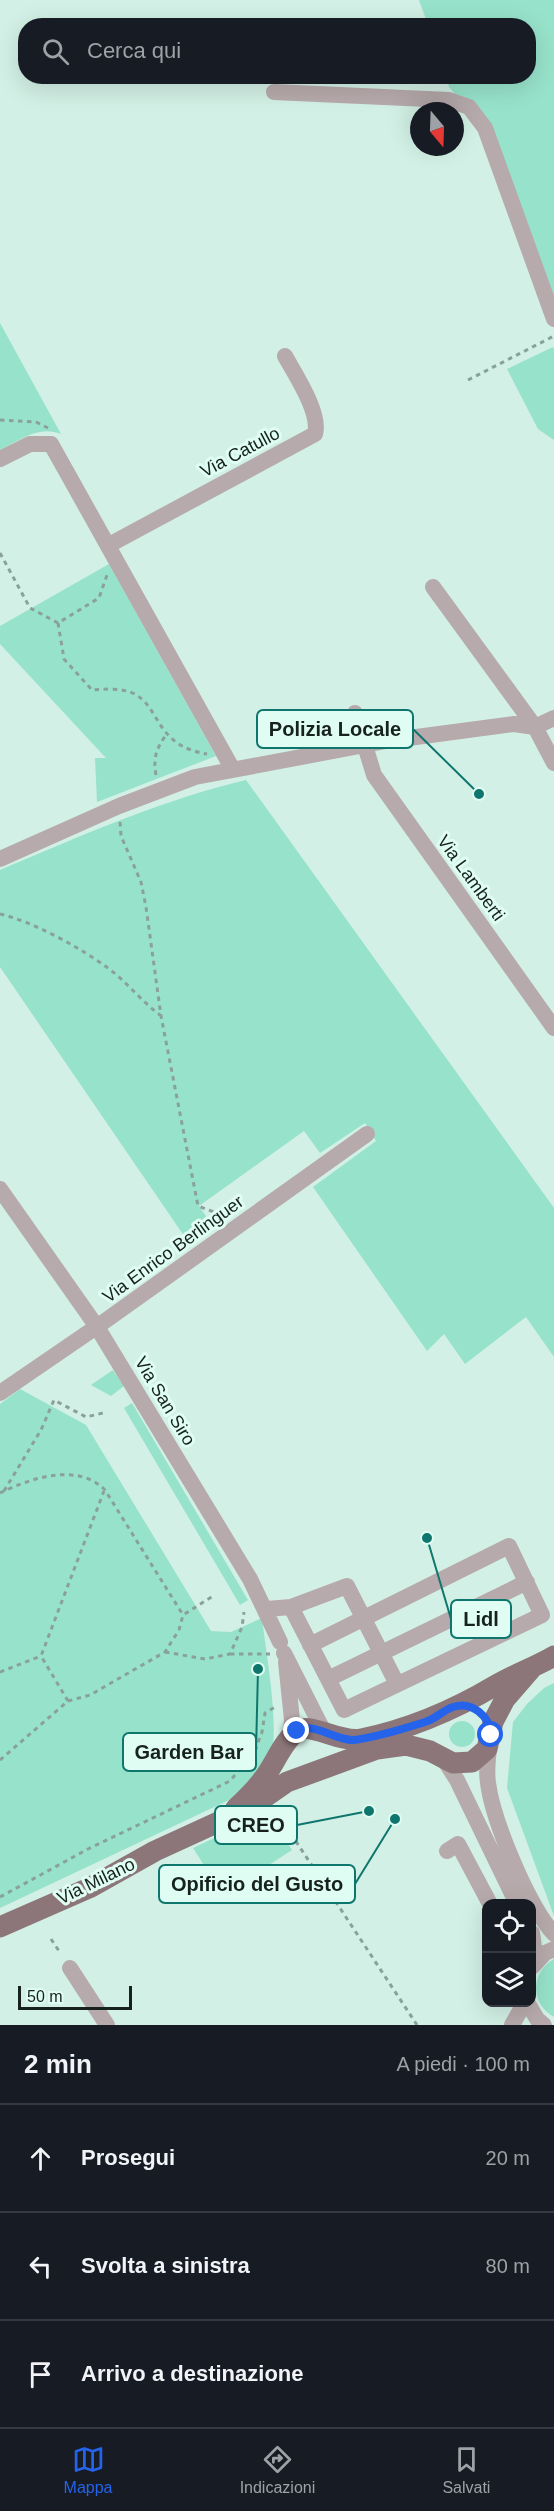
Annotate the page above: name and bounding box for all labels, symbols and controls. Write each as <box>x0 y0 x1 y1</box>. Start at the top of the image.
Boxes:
search box <box>18 18 536 84</box>
icon: search <box>39 35 72 68</box>
text: Cerca qui <box>87 38 181 63</box>
north arrow <box>410 102 464 156</box>
street label: Via Catullo <box>197 423 283 481</box>
callout: Polizia Locale <box>257 710 413 748</box>
text: Polizia Locale <box>269 718 401 740</box>
street label: Via Lamberti <box>433 831 509 925</box>
street label: Via Enrico Berlinguer <box>99 1191 247 1307</box>
street label: Via San Siro <box>131 1353 199 1449</box>
callout: Lidl <box>451 1600 511 1638</box>
text: Lidl <box>463 1608 499 1630</box>
route end <box>283 1717 309 1743</box>
route start <box>477 1721 503 1747</box>
callout: Garden Bar <box>123 1733 256 1771</box>
text: Garden Bar <box>135 1741 244 1763</box>
callout: CREO <box>215 1806 297 1844</box>
text: CREO <box>227 1814 285 1836</box>
street label: Via Milano <box>54 1854 138 1908</box>
callout: Opificio del Gusto <box>159 1865 355 1903</box>
text: Opificio del Gusto <box>171 1873 343 1895</box>
map controls <box>482 1899 536 2007</box>
button: locate <box>482 1899 536 1953</box>
button: layers <box>482 1953 536 2007</box>
scale bar <box>18 1983 132 2010</box>
text: 50 m <box>27 1988 63 2005</box>
text: 2 min <box>24 2049 92 2079</box>
text: A piedi · 100 m <box>397 2053 530 2075</box>
icon: ahead <box>24 2142 57 2175</box>
text: Prosegui <box>81 2145 175 2170</box>
text: 20 m <box>486 2147 530 2169</box>
icon: left <box>24 2250 57 2283</box>
text: Svolta a sinistra <box>81 2253 250 2278</box>
text: 80 m <box>486 2255 530 2277</box>
icon: arrive <box>24 2358 57 2391</box>
text: Arrivo a destinazione <box>81 2361 304 2386</box>
tab: Mappa <box>64 2443 112 2497</box>
tab: Indicazioni <box>240 2443 315 2497</box>
tab: Salvati <box>442 2443 490 2497</box>

